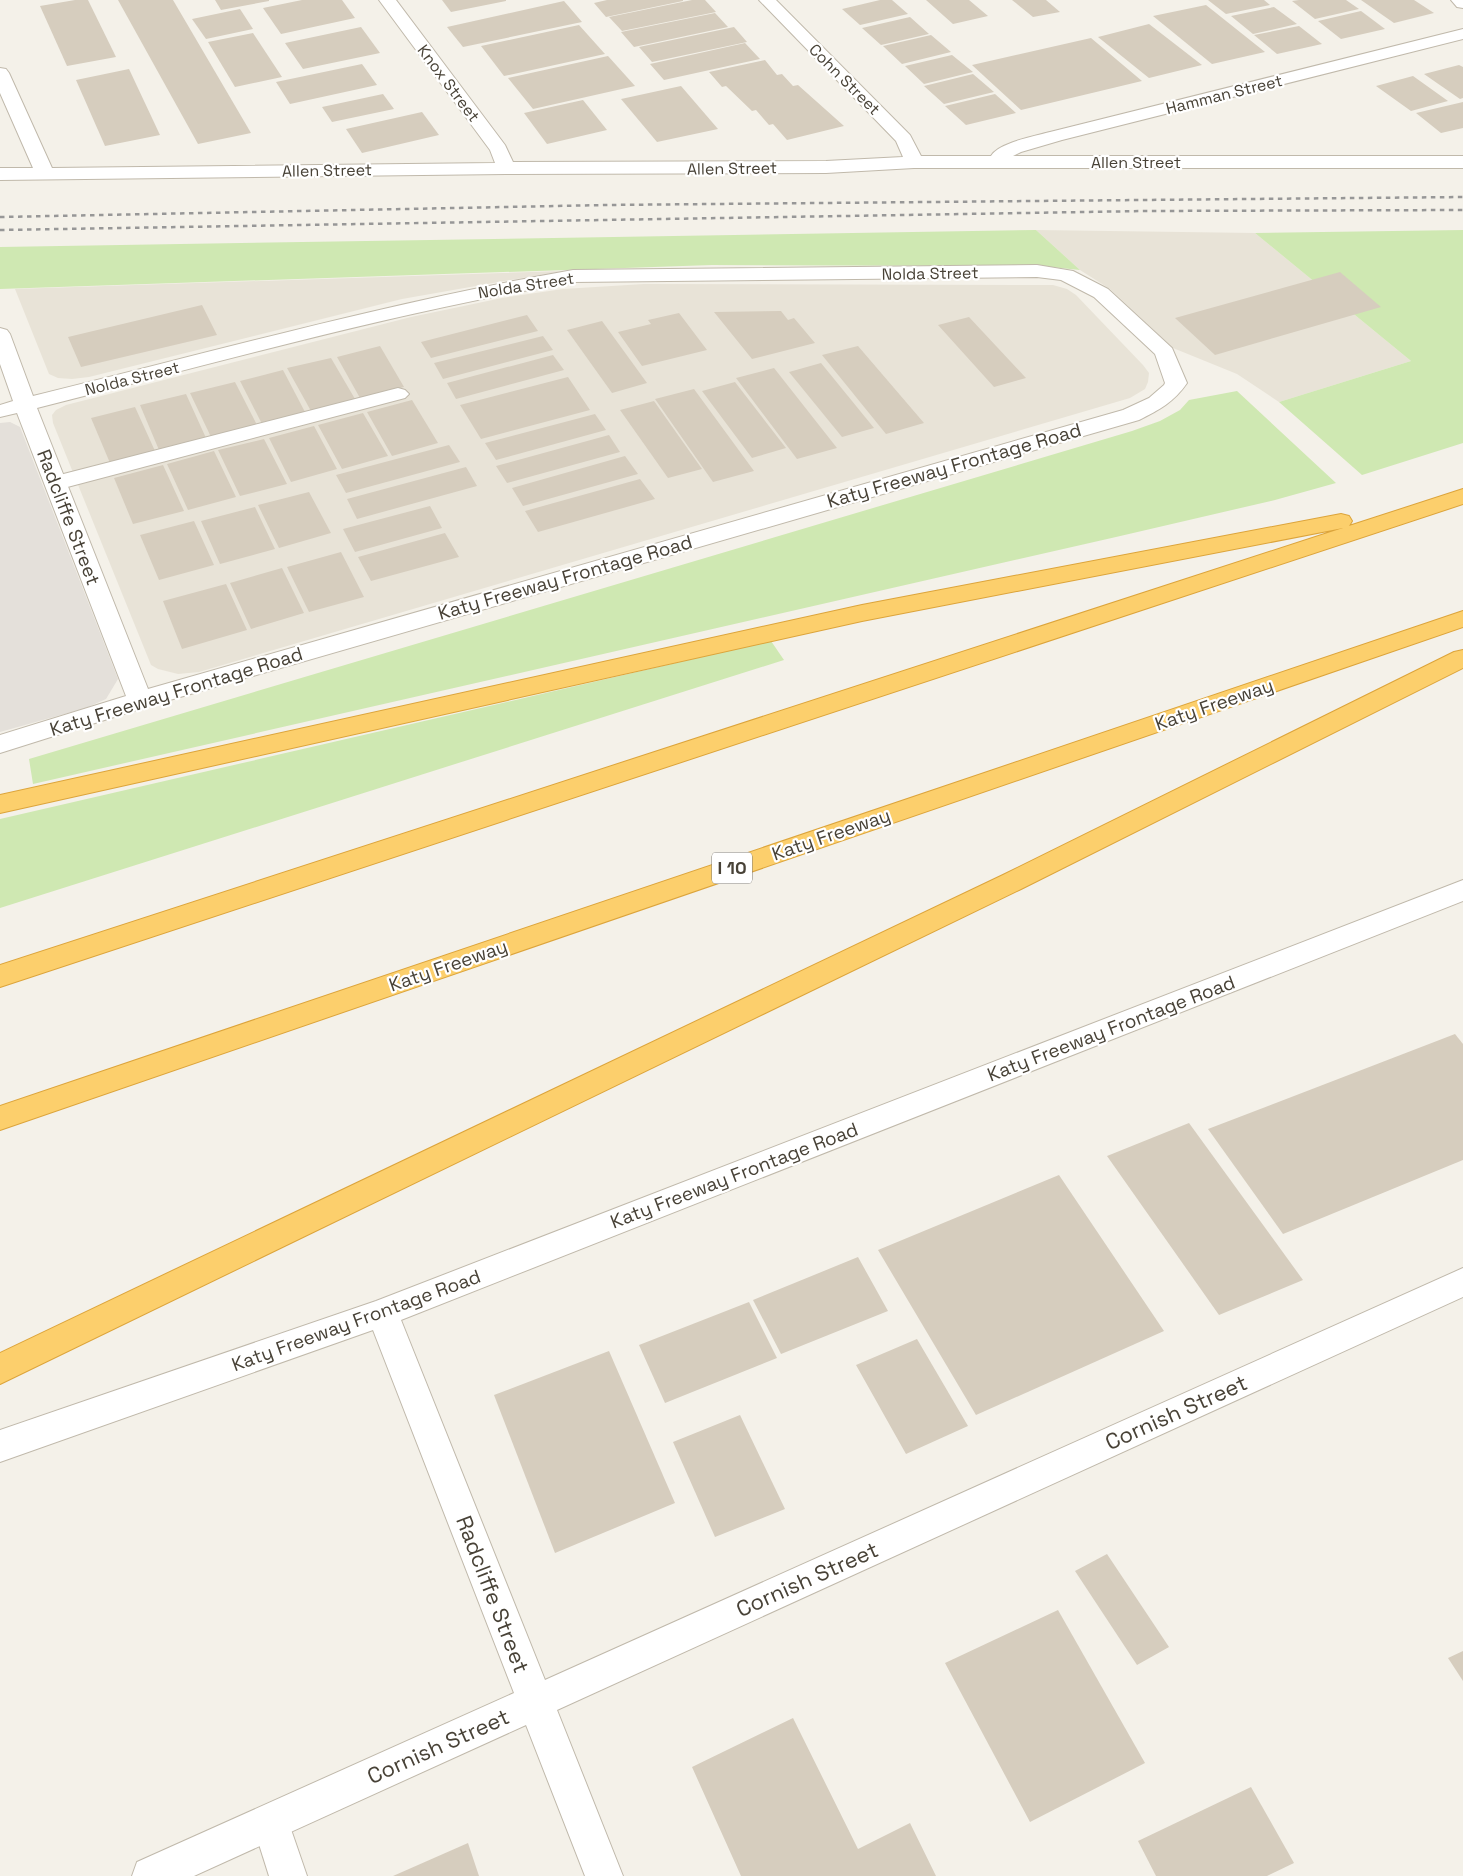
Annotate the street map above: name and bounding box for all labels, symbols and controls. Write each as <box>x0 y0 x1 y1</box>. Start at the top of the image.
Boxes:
street label: Cohn Street <box>804 39 885 120</box>
street label: Knox Street <box>413 40 485 126</box>
street label: Hamman Street <box>1164 70 1285 119</box>
street label: Allen Street <box>1091 152 1181 173</box>
street label: Allen Street <box>687 157 777 180</box>
street label: Allen Street <box>282 159 372 182</box>
street label: Nolda Street <box>881 262 979 285</box>
street label: Nolda Street <box>477 268 576 303</box>
street label: Nolda Street <box>83 357 182 400</box>
street label: Katy Freeway Frontage Road <box>824 417 1084 514</box>
street label: Radcliffe Street <box>31 446 106 589</box>
street label: Katy Freeway Frontage Road <box>435 529 695 626</box>
street label: Katy Freeway Frontage Road <box>47 641 306 742</box>
street label: Katy Freeway <box>1152 672 1277 736</box>
street label: Katy Freeway <box>769 802 894 866</box>
road number: I 10 <box>712 852 752 884</box>
street label: Katy Freeway <box>386 933 511 997</box>
street label: Katy Freeway Frontage Road <box>984 970 1239 1087</box>
street label: Katy Freeway Frontage Road <box>607 1117 862 1234</box>
street label: Katy Freeway Frontage Road <box>228 1264 484 1377</box>
street label: Cornish Street <box>1100 1368 1252 1456</box>
street label: Radcliffe Street <box>450 1511 536 1677</box>
street label: Cornish Street <box>731 1535 883 1623</box>
street label: Cornish Street <box>362 1702 514 1790</box>

